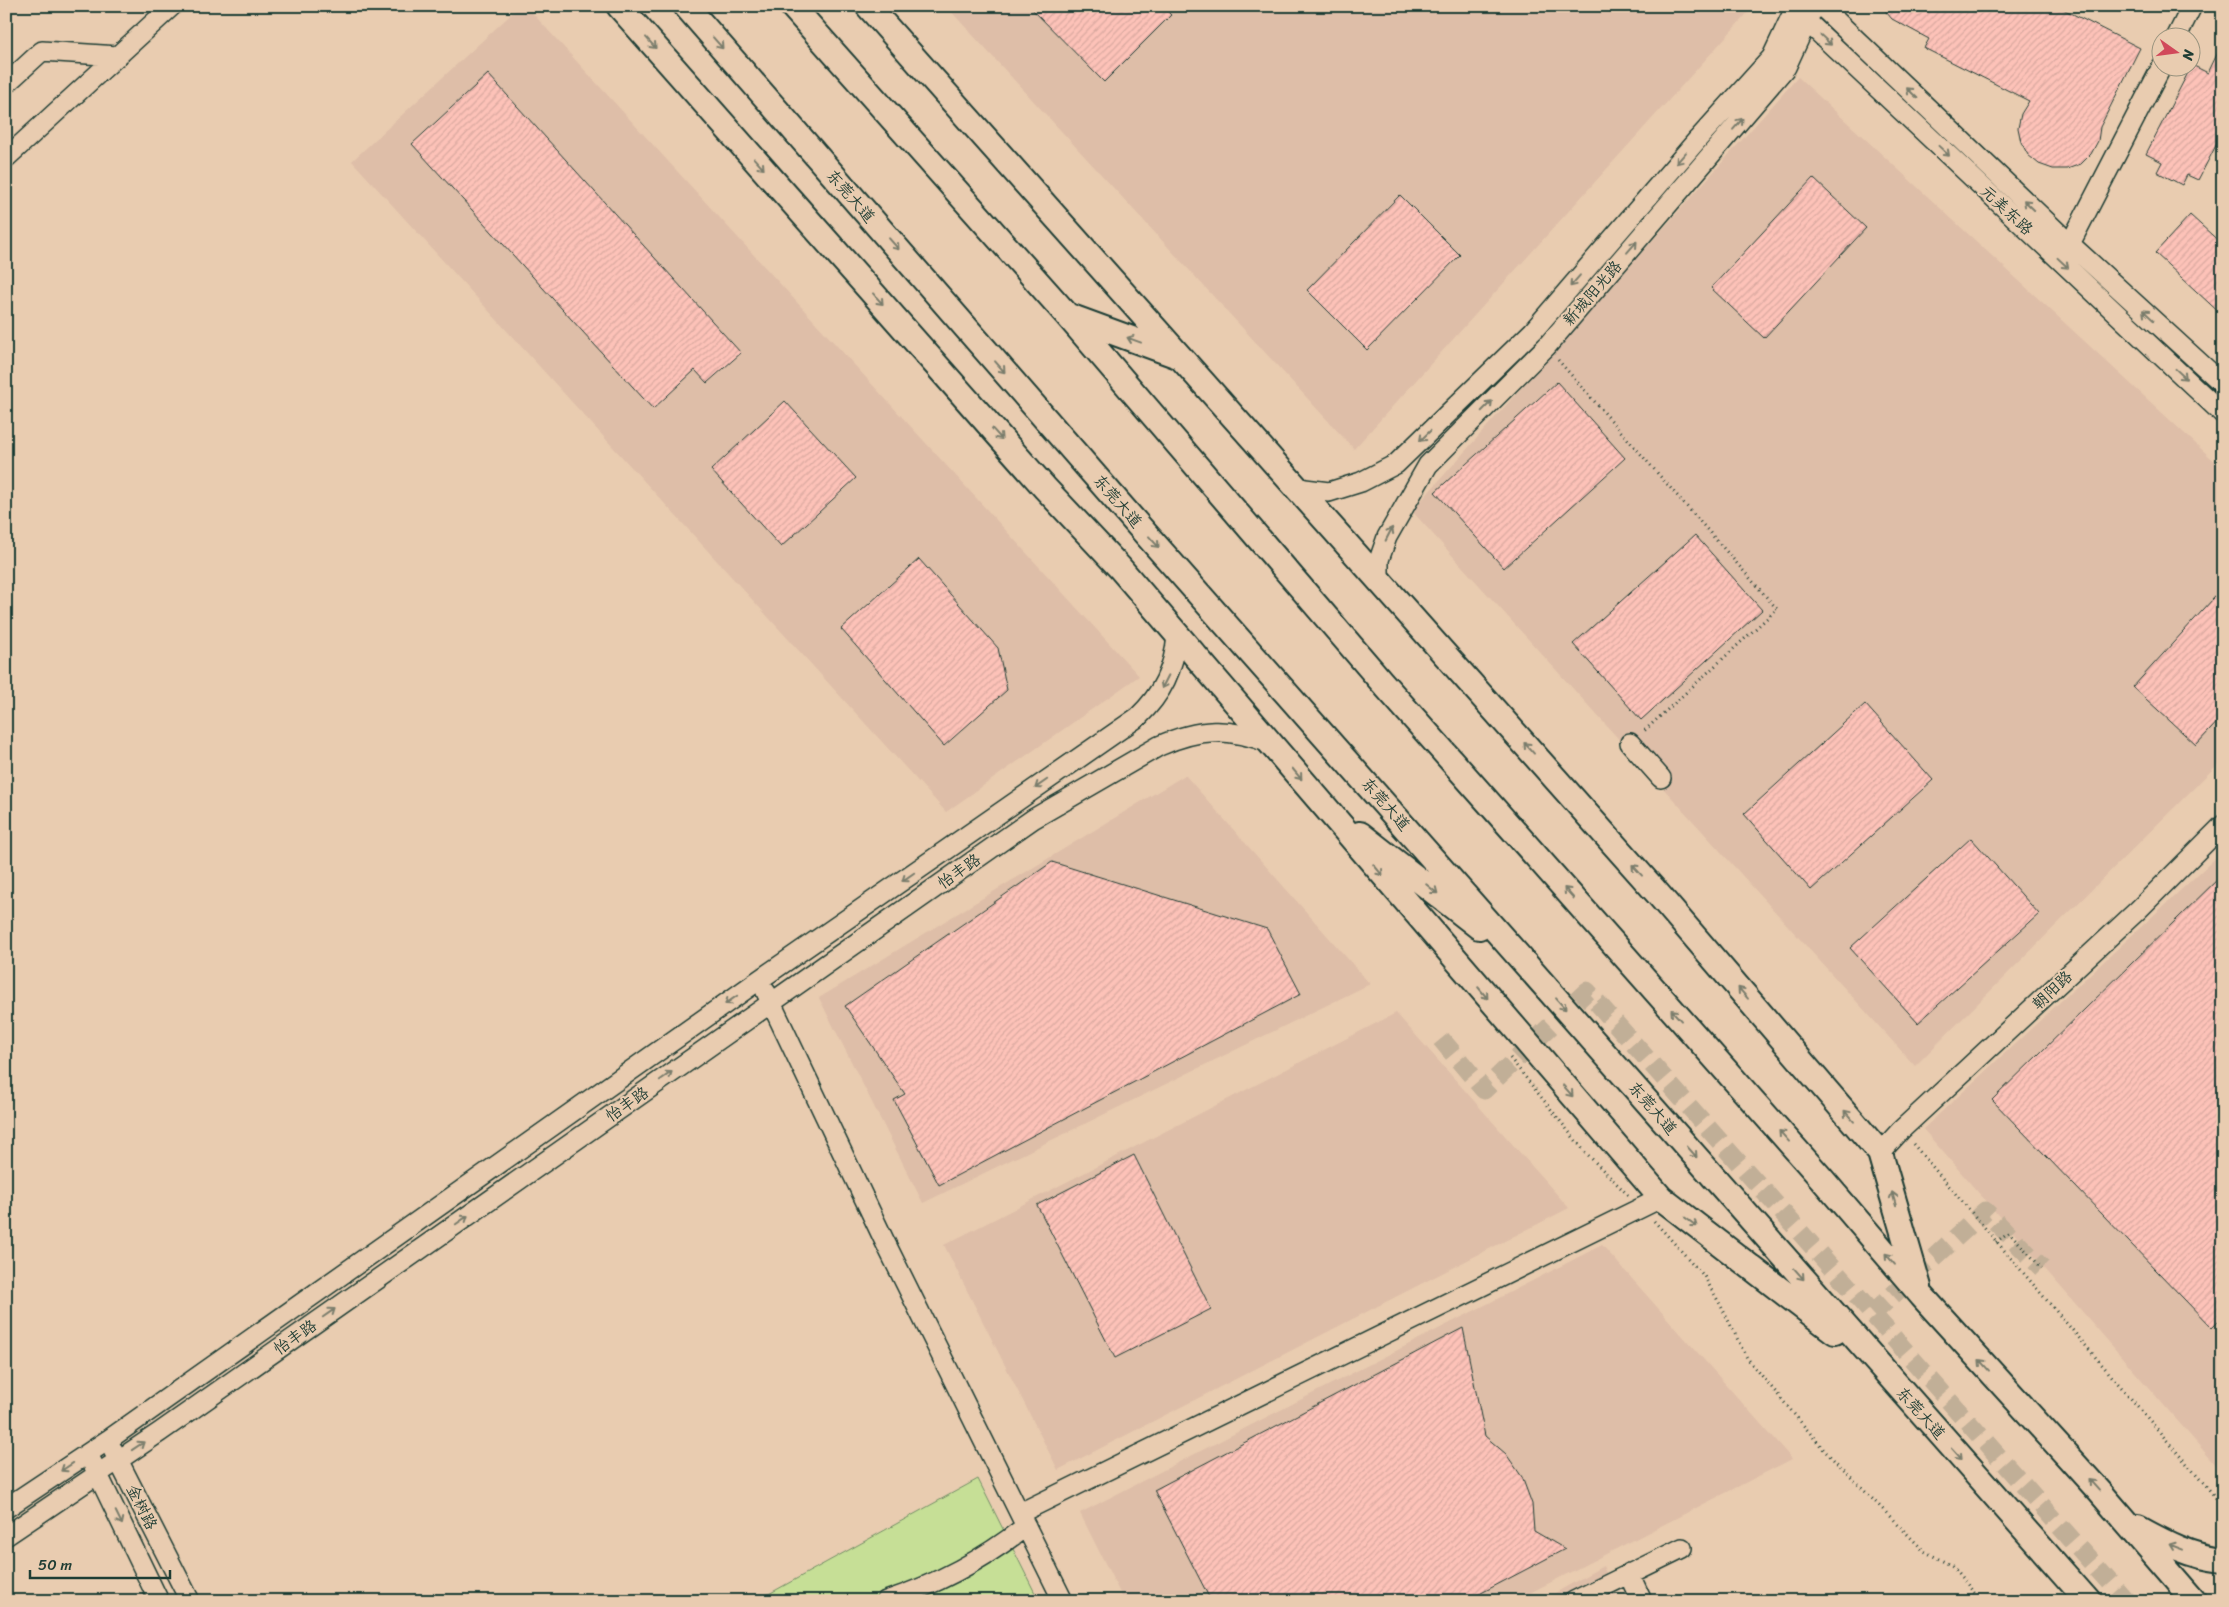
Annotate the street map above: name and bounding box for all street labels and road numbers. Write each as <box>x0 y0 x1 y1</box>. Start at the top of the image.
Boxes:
street label: 东莞大道 <box>819 162 883 230</box>
street label: 元美东路 <box>1974 178 2040 242</box>
street label: 新城阳光路 <box>1555 253 1629 333</box>
street label: 东莞大道 <box>1086 467 1150 535</box>
street label: 东莞大道 <box>1354 770 1418 838</box>
street label: 怡丰路 <box>931 845 987 897</box>
street label: 朝阳路 <box>2025 963 2079 1017</box>
street label: 东莞大道 <box>1621 1074 1685 1142</box>
street label: 怡丰路 <box>599 1078 655 1130</box>
street label: 怡丰路 <box>267 1311 323 1363</box>
street label: 东莞大道 <box>1889 1380 1953 1446</box>
street label: 金树路 <box>118 1479 166 1535</box>

